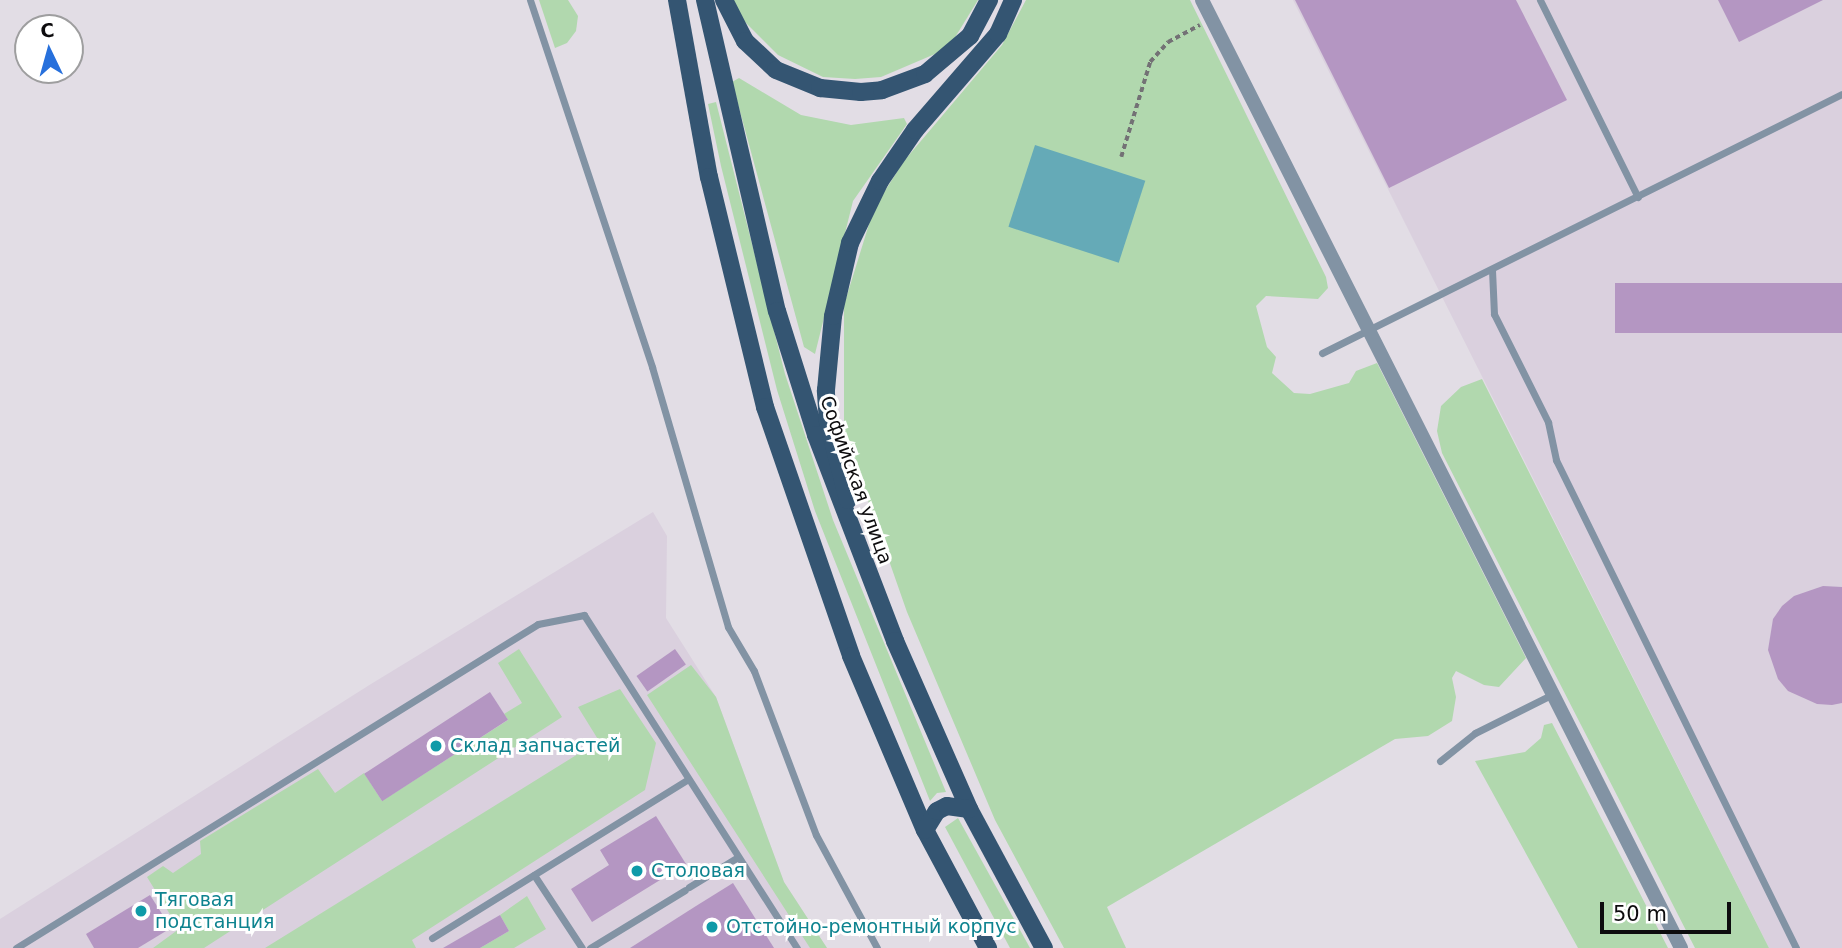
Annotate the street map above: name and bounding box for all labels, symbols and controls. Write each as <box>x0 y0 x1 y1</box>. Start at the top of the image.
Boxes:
north arrow <box>14 14 84 84</box>
text: С <box>39 19 55 42</box>
street label: Софийская улица <box>815 393 897 567</box>
place label: Склад запчастей <box>450 735 620 757</box>
marker: Склад запчастей <box>428 738 444 754</box>
place label: Столовая <box>651 860 745 882</box>
marker: Столовая <box>629 863 645 879</box>
scale bar <box>1604 888 1735 932</box>
place label: Тяговая подстанция <box>155 889 274 933</box>
text: 50 m <box>1613 902 1667 926</box>
marker: Тяговая подстанция <box>133 903 149 919</box>
place label: Отстойно-ремонтный корпус <box>726 916 1017 938</box>
marker: Отстойно-ремонтный корпус <box>704 919 720 935</box>

